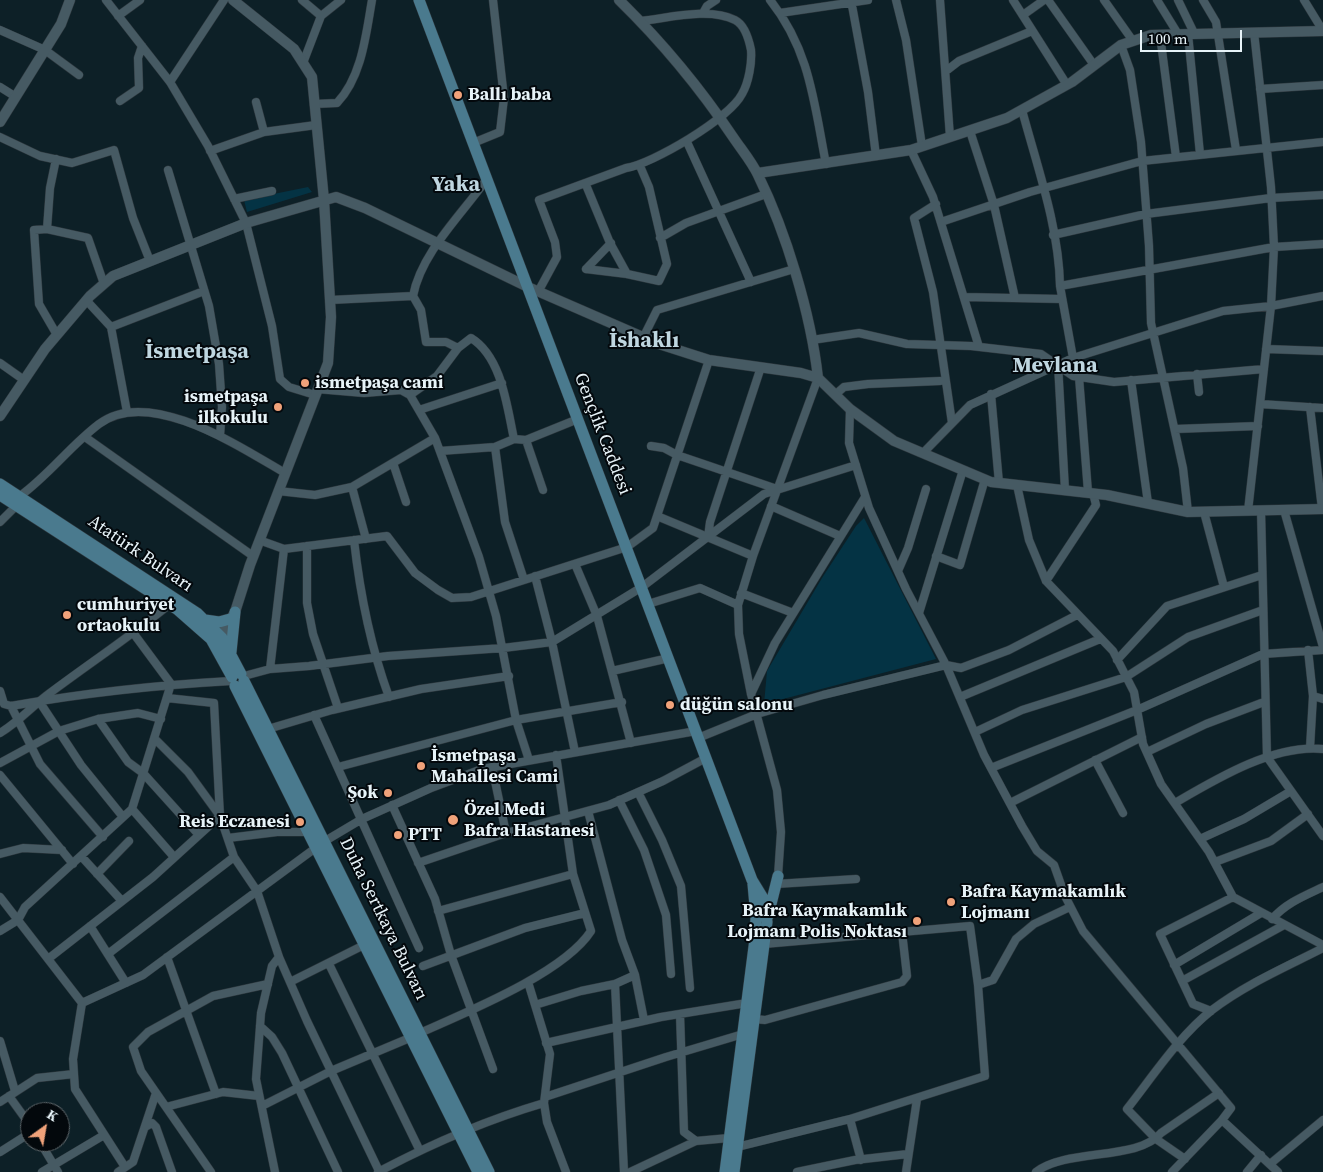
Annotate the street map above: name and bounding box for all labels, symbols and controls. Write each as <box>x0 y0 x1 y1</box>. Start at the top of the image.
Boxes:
scale bar <box>1143 20 1246 52</box>
text: 100 m <box>1148 28 1188 49</box>
place label: Ballı baba <box>468 84 551 106</box>
marker: Ballı baba <box>452 89 464 101</box>
district label: Yaka <box>432 172 480 198</box>
district label: İshaklı <box>609 328 679 354</box>
district label: İsmetpaşa <box>145 339 249 365</box>
district label: Mevlana <box>1012 353 1098 379</box>
street label: Gençlik Caddesi <box>569 370 635 498</box>
place label: ismetpaşa cami <box>315 372 443 394</box>
marker: ismetpaşa cami <box>299 377 311 389</box>
place label: ismetpaşa ilkokulu <box>184 386 268 428</box>
marker: ismetpaşa ilkokulu <box>272 401 284 413</box>
street label: Atatürk Bulvarı <box>83 511 197 597</box>
place label: cumhuriyet ortaokulu <box>77 594 174 636</box>
marker: cumhuriyet ortaokulu <box>61 609 73 621</box>
place label: düğün salonu <box>680 694 793 716</box>
marker: düğün salonu <box>664 699 676 711</box>
place label: İsmetpaşa Mahallesi Cami <box>431 745 558 788</box>
marker: İsmetpaşa Mahallesi Cami <box>415 760 427 772</box>
place label: Şok <box>347 782 378 804</box>
marker: Şok <box>382 787 394 799</box>
place label: Özel Medi Bafra Hastanesi <box>464 799 595 842</box>
place label: Reis Eczanesi <box>179 811 290 833</box>
marker: Özel Medi Bafra Hastanesi <box>446 813 460 827</box>
marker: Reis Eczanesi <box>294 816 306 828</box>
place label: PTT <box>408 824 442 846</box>
marker: PTT <box>392 829 404 841</box>
street label: Duha Sertkaya Bulvarı <box>334 834 432 1004</box>
place label: Bafra Kaymakamlık Lojmanı <box>961 881 1126 924</box>
marker: Bafra Kaymakamlık Lojmanı <box>945 896 957 908</box>
place label: Bafra Kaymakamlık Lojmanı Polis Noktası <box>727 900 907 942</box>
marker: Bafra Kaymakamlık Lojmanı Polis Noktası <box>911 915 923 927</box>
north arrow <box>20 1102 70 1152</box>
text: K <box>43 1104 62 1126</box>

